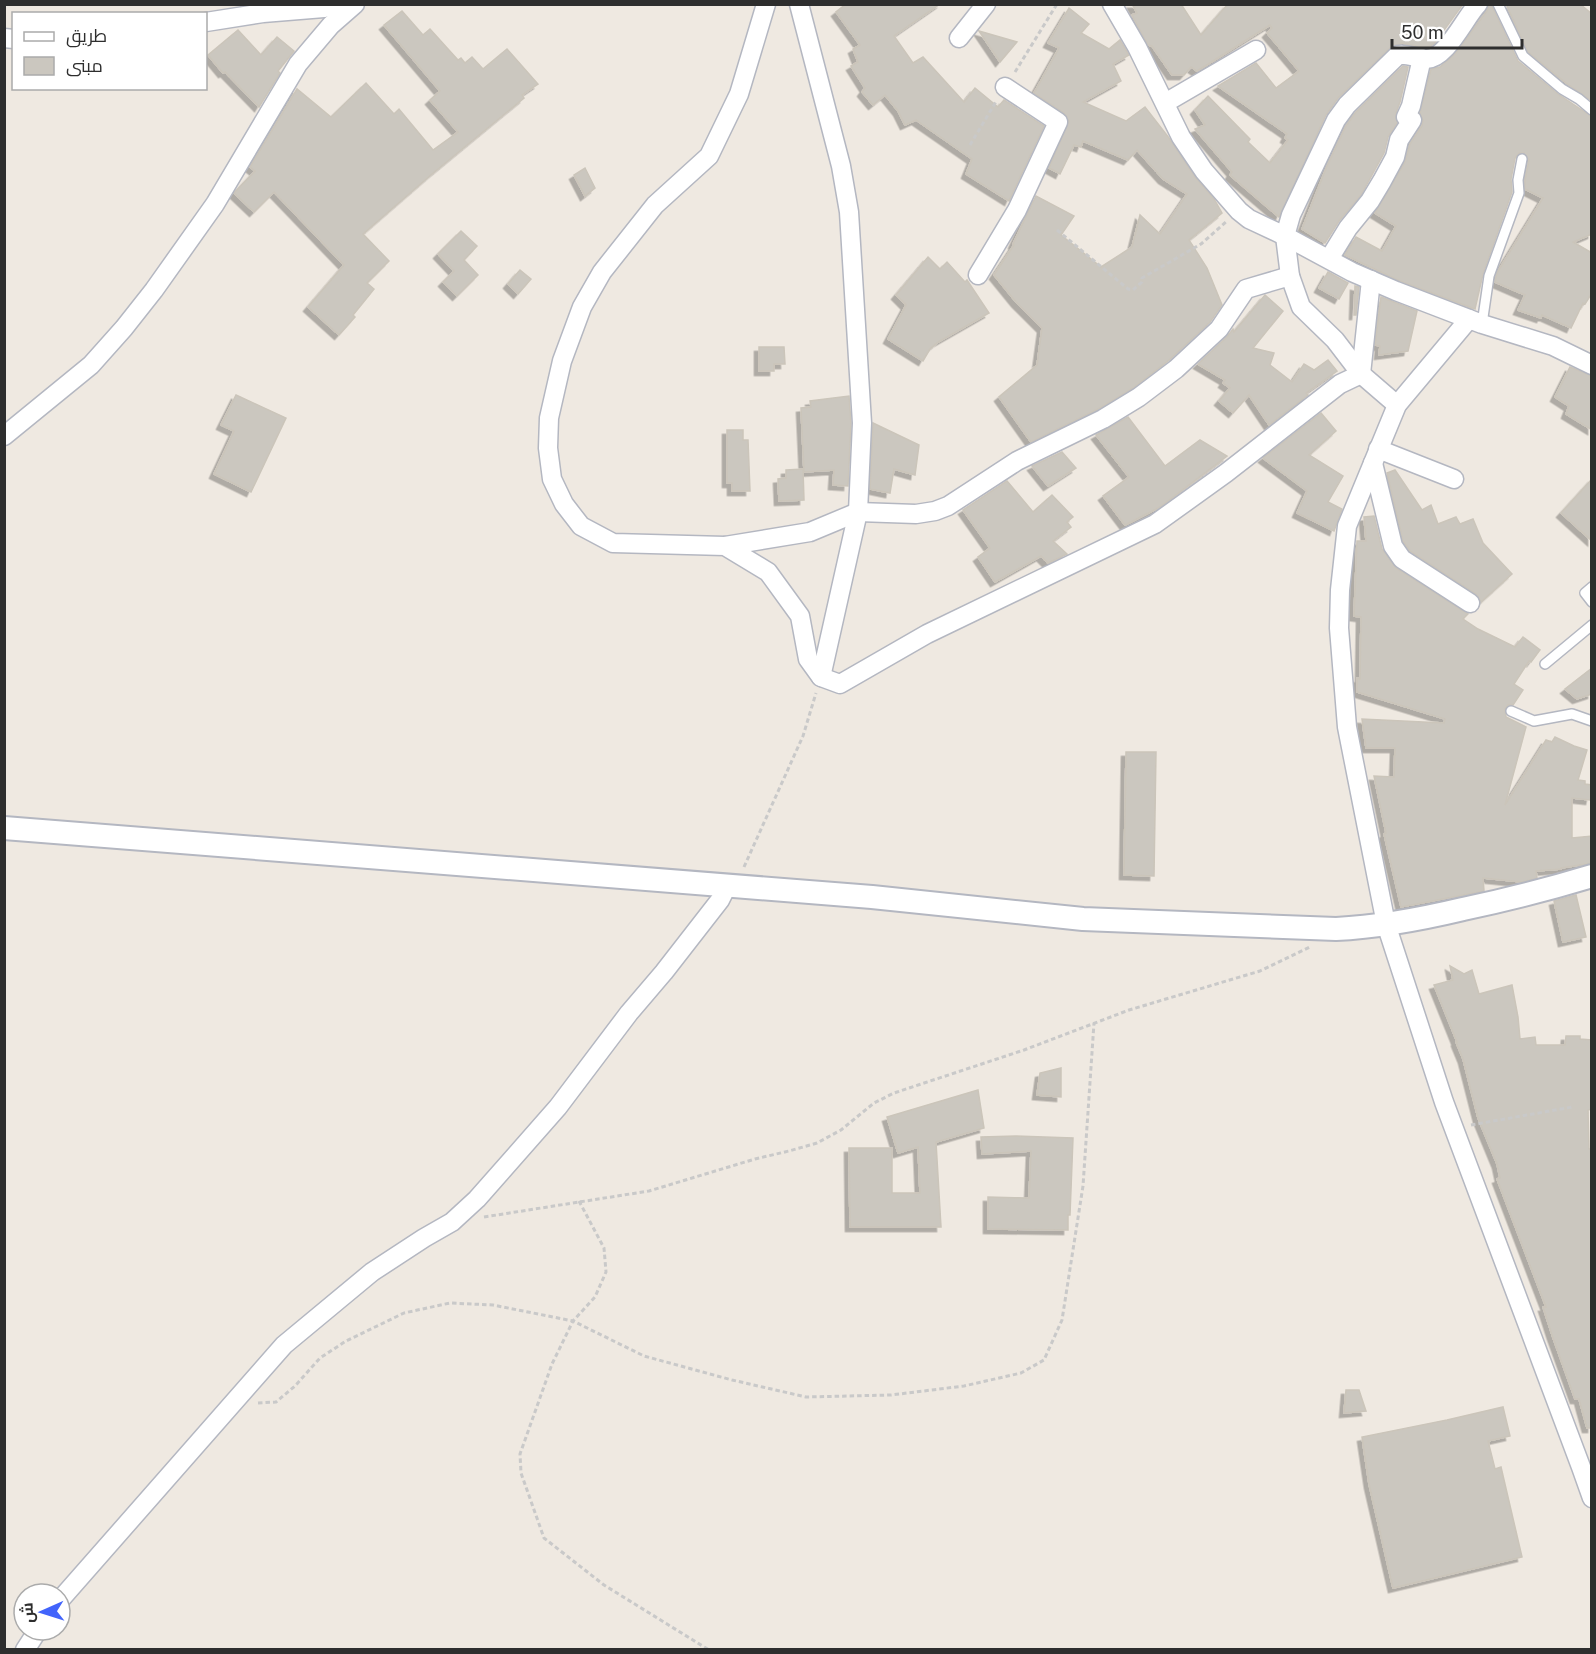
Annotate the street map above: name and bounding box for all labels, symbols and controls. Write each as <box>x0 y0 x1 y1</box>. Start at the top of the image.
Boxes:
legend <box>12 12 207 90</box>
scale bar <box>1392 12 1522 50</box>
text: 50 m <box>1401 22 1444 43</box>
text: طريق <box>66 25 107 48</box>
text: مبنى <box>66 55 103 77</box>
north arrow <box>12 1582 72 1642</box>
text: ش <box>17 1602 38 1624</box>

